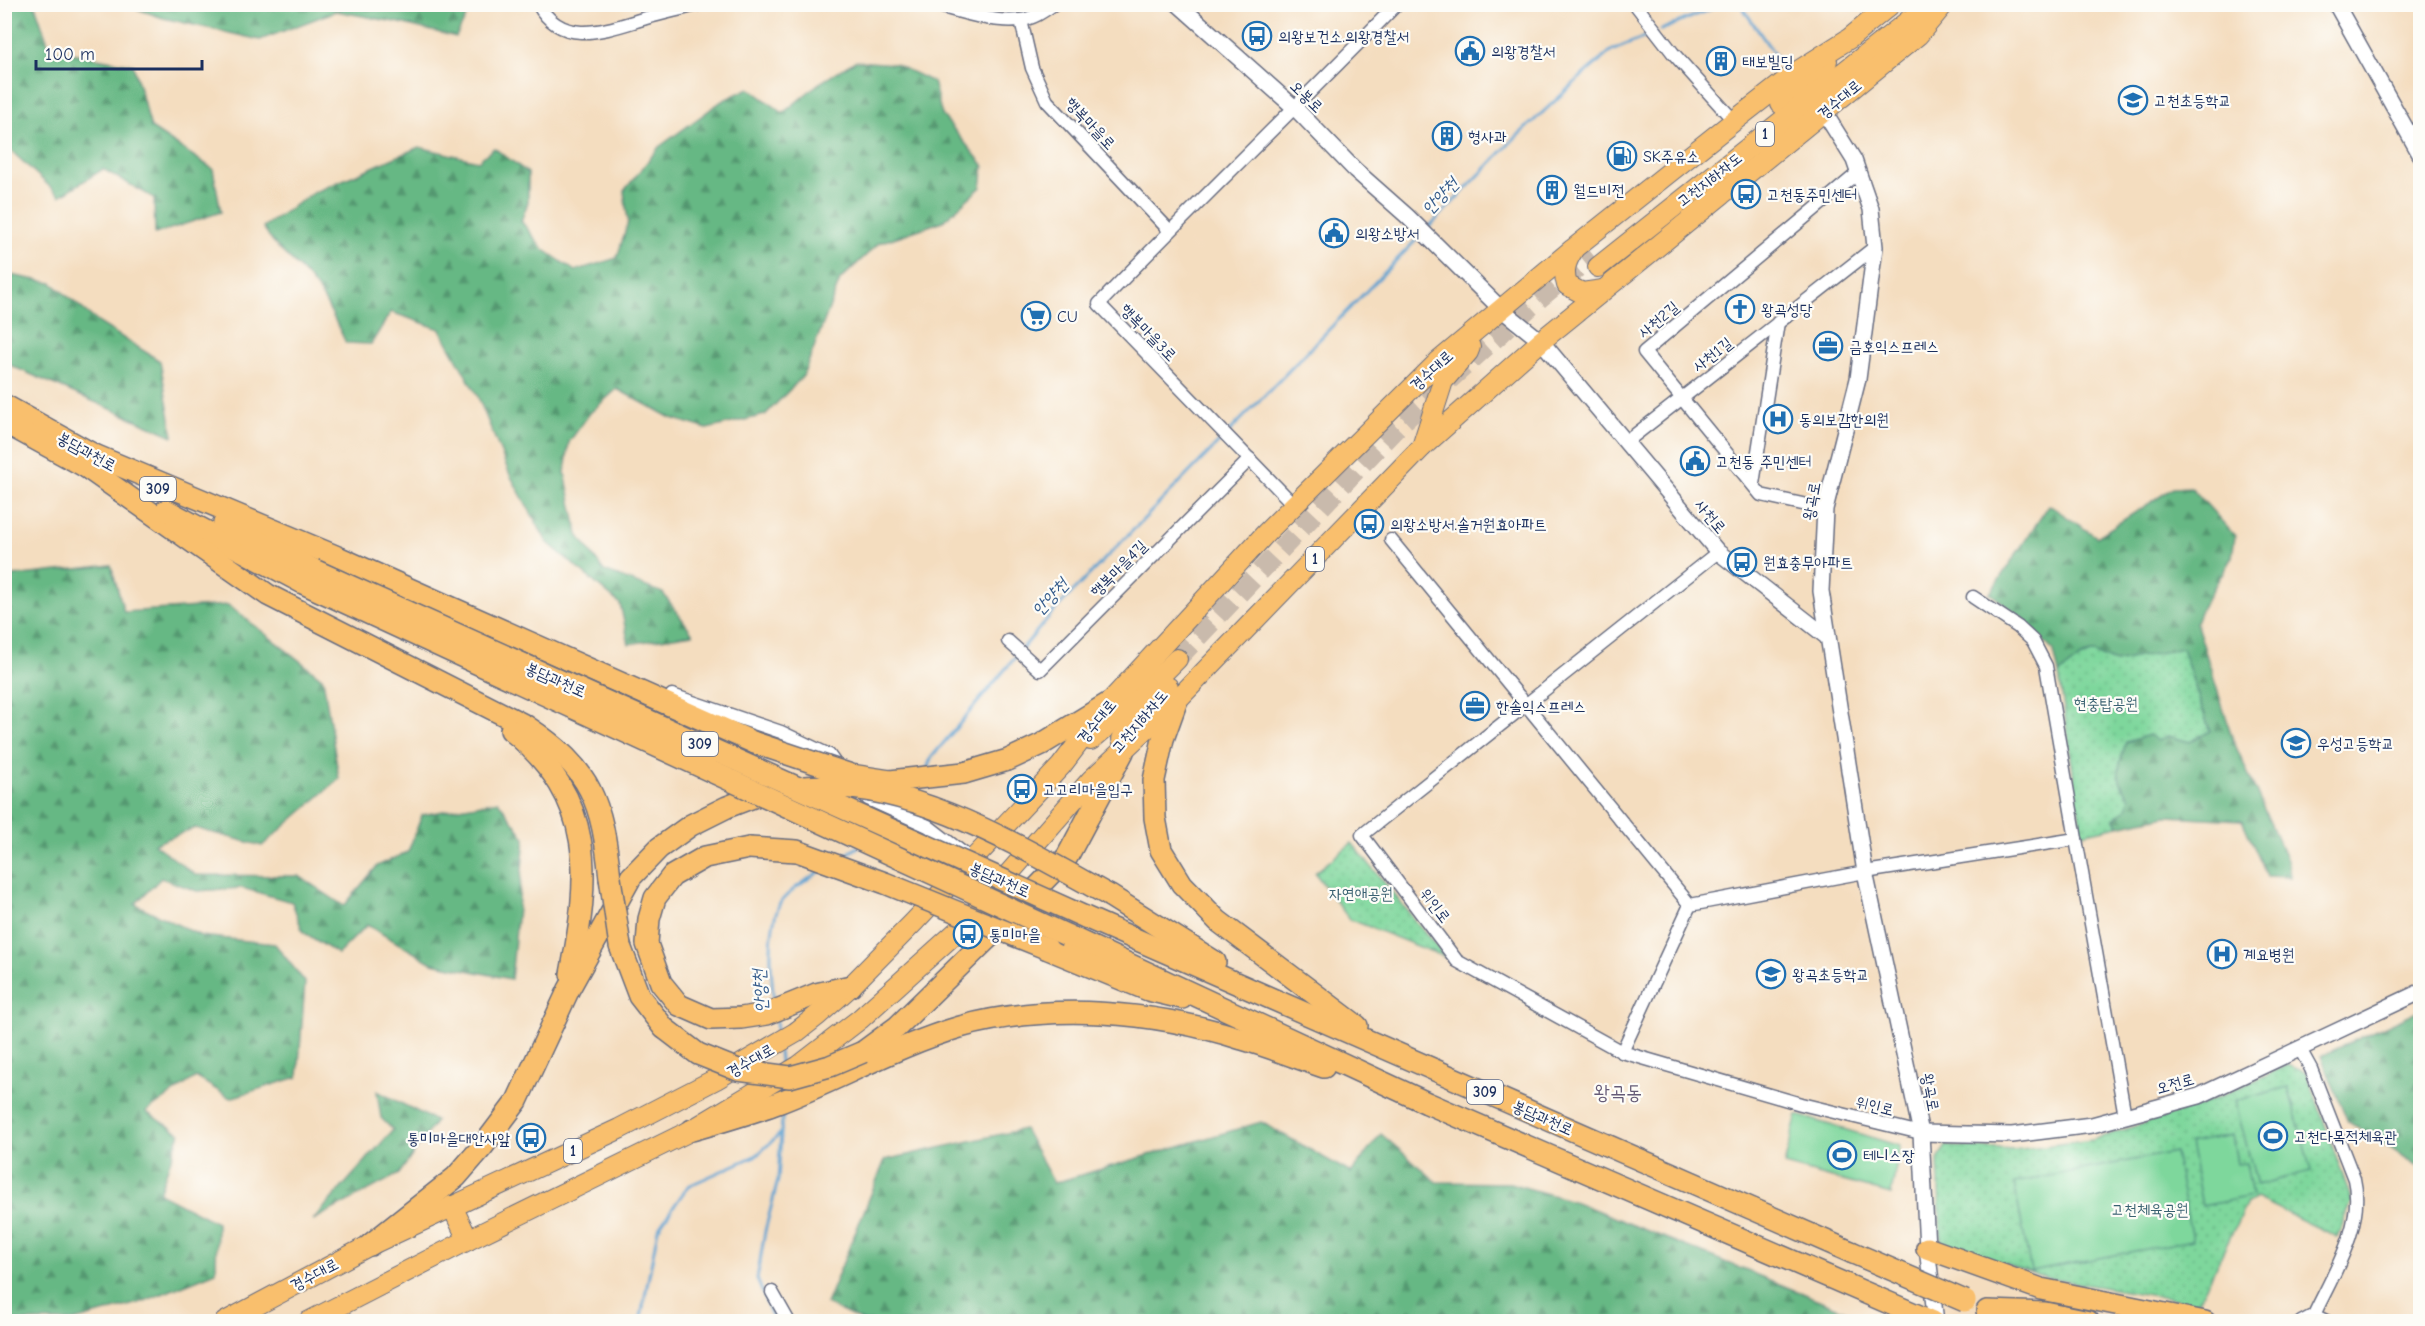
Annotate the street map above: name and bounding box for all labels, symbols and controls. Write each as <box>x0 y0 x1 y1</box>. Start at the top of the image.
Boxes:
bus stop icon: 의왕보건소.의왕경찰서 <box>1241 20 1273 52</box>
place label: 의왕보건소.의왕경찰서 <box>1278 28 1409 46</box>
scale bar <box>36 33 202 71</box>
public building icon: 의왕경찰서 <box>1454 35 1486 67</box>
place label: 의왕경찰서 <box>1491 43 1555 61</box>
text: 100 m <box>45 44 95 65</box>
building icon: 태보빌딩 <box>1705 45 1737 77</box>
place label: 태보빌딩 <box>1742 53 1794 71</box>
street label: 경수대로 <box>1814 76 1865 123</box>
street label: 오봉로 <box>1286 77 1326 117</box>
school or university icon: 고천초등학교 <box>2117 84 2149 116</box>
place label: 고천초등학교 <box>2154 92 2231 110</box>
street label: 행복마을로 <box>1062 94 1119 153</box>
building icon: 형사과 <box>1431 120 1463 152</box>
road number: 1 <box>1756 122 1774 146</box>
place label: 형사과 <box>1468 128 1507 146</box>
fuel station icon: SK주유소 <box>1606 140 1638 172</box>
place label: SK주유소 <box>1643 148 1699 166</box>
street label: 고천지하차도 <box>1674 149 1746 211</box>
water label: 안양천 <box>1418 172 1464 219</box>
building icon: 월드비전 <box>1536 174 1568 206</box>
bus stop icon: 고천동주민센터 <box>1730 178 1762 210</box>
place label: 월드비전 <box>1573 182 1625 200</box>
place label: 고천동주민센터 <box>1767 186 1857 204</box>
public building icon: 의왕소방서 <box>1318 217 1350 249</box>
place label: 의왕소방서 <box>1355 225 1419 243</box>
church icon: 왕곡성당 <box>1724 293 1756 325</box>
street label: 사천2길 <box>1635 298 1683 342</box>
supermarket icon: CU <box>1020 300 1052 332</box>
street label: 행복마을3로 <box>1117 300 1180 365</box>
place label: 왕곡성당 <box>1761 301 1813 319</box>
place label: CU <box>1057 308 1078 326</box>
office icon: 금호익스프레스 <box>1812 330 1844 362</box>
street label: 사천1길 <box>1689 334 1736 376</box>
place label: 금호익스프레스 <box>1849 338 1939 356</box>
street label: 경수대로 <box>1407 347 1457 395</box>
hospital icon: 동의보감한의원 <box>1762 403 1794 435</box>
place label: 동의보감한의원 <box>1799 411 1889 429</box>
street label: 봉담과천로 <box>54 428 119 475</box>
public building icon: 고천동 주민센터 <box>1679 445 1711 477</box>
place label: 고천동 주민센터 <box>1716 453 1811 471</box>
road number: 309 <box>140 477 176 501</box>
street label: 왕곡로 <box>1800 481 1824 522</box>
street label: 사천로 <box>1691 496 1730 537</box>
bus stop icon: 의왕소방서.솔거원효아파트 <box>1353 508 1385 540</box>
place label: 의왕소방서.솔거원효아파트 <box>1390 516 1547 534</box>
street label: 행복마을4길 <box>1087 537 1151 601</box>
bus stop icon: 원효충무아파트 <box>1726 546 1758 578</box>
road number: 1 <box>1306 547 1324 571</box>
place label: 원효충무아파트 <box>1763 554 1853 572</box>
water label: 안양천 <box>1028 573 1074 620</box>
street label: 봉담과천로 <box>523 659 589 701</box>
street label: 고천지하차도 <box>1108 686 1171 757</box>
office icon: 한솔익스프레스 <box>1459 690 1491 722</box>
park label: 현충탑공원 <box>2074 695 2138 713</box>
street label: 경수대로 <box>1074 696 1120 747</box>
place label: 한솔익스프레스 <box>1496 698 1586 716</box>
school or university icon: 우성고등학교 <box>2280 727 2312 759</box>
road number: 309 <box>682 732 718 756</box>
place label: 우성고등학교 <box>2317 735 2394 753</box>
bus stop icon: 고고리마을입구 <box>1006 773 1038 805</box>
place label: 고고리마을입구 <box>1043 781 1133 799</box>
street label: 봉담과천로 <box>967 859 1033 901</box>
park label: 자연애공원 <box>1329 885 1393 903</box>
street label: 위인로 <box>1416 885 1454 926</box>
bus stop icon: 통미마을 <box>952 918 984 950</box>
place label: 통미마을 <box>989 926 1041 944</box>
hospital icon: 계요병원 <box>2206 938 2238 970</box>
place label: 계요병원 <box>2243 946 2295 964</box>
school or university icon: 왕곡초등학교 <box>1755 958 1787 990</box>
place label: 왕곡초등학교 <box>1792 966 1869 984</box>
water label: 안양천 <box>748 967 772 1013</box>
street label: 경수대로 <box>724 1040 777 1082</box>
street label: 오전로 <box>2154 1070 2196 1098</box>
street label: 왕곡로 <box>1917 1072 1943 1113</box>
road number: 309 <box>1467 1080 1503 1104</box>
district label: 왕곡동 <box>1594 1081 1642 1104</box>
street label: 위인로 <box>1854 1093 1896 1119</box>
street label: 봉담과천로 <box>1510 1097 1576 1139</box>
sports icon: 고천다목적체육관 <box>2257 1120 2289 1152</box>
bus stop icon: 통미마을대안사앞 <box>515 1122 547 1154</box>
place label: 고천다목적체육관 <box>2294 1128 2397 1146</box>
place label: 통미마을대안사앞 <box>407 1130 510 1148</box>
road number: 1 <box>564 1139 582 1163</box>
sports icon: 테니스장 <box>1826 1139 1858 1171</box>
place label: 테니스장 <box>1863 1147 1915 1165</box>
park label: 고천체육공원 <box>2111 1201 2189 1219</box>
street label: 경수대로 <box>288 1255 341 1295</box>

